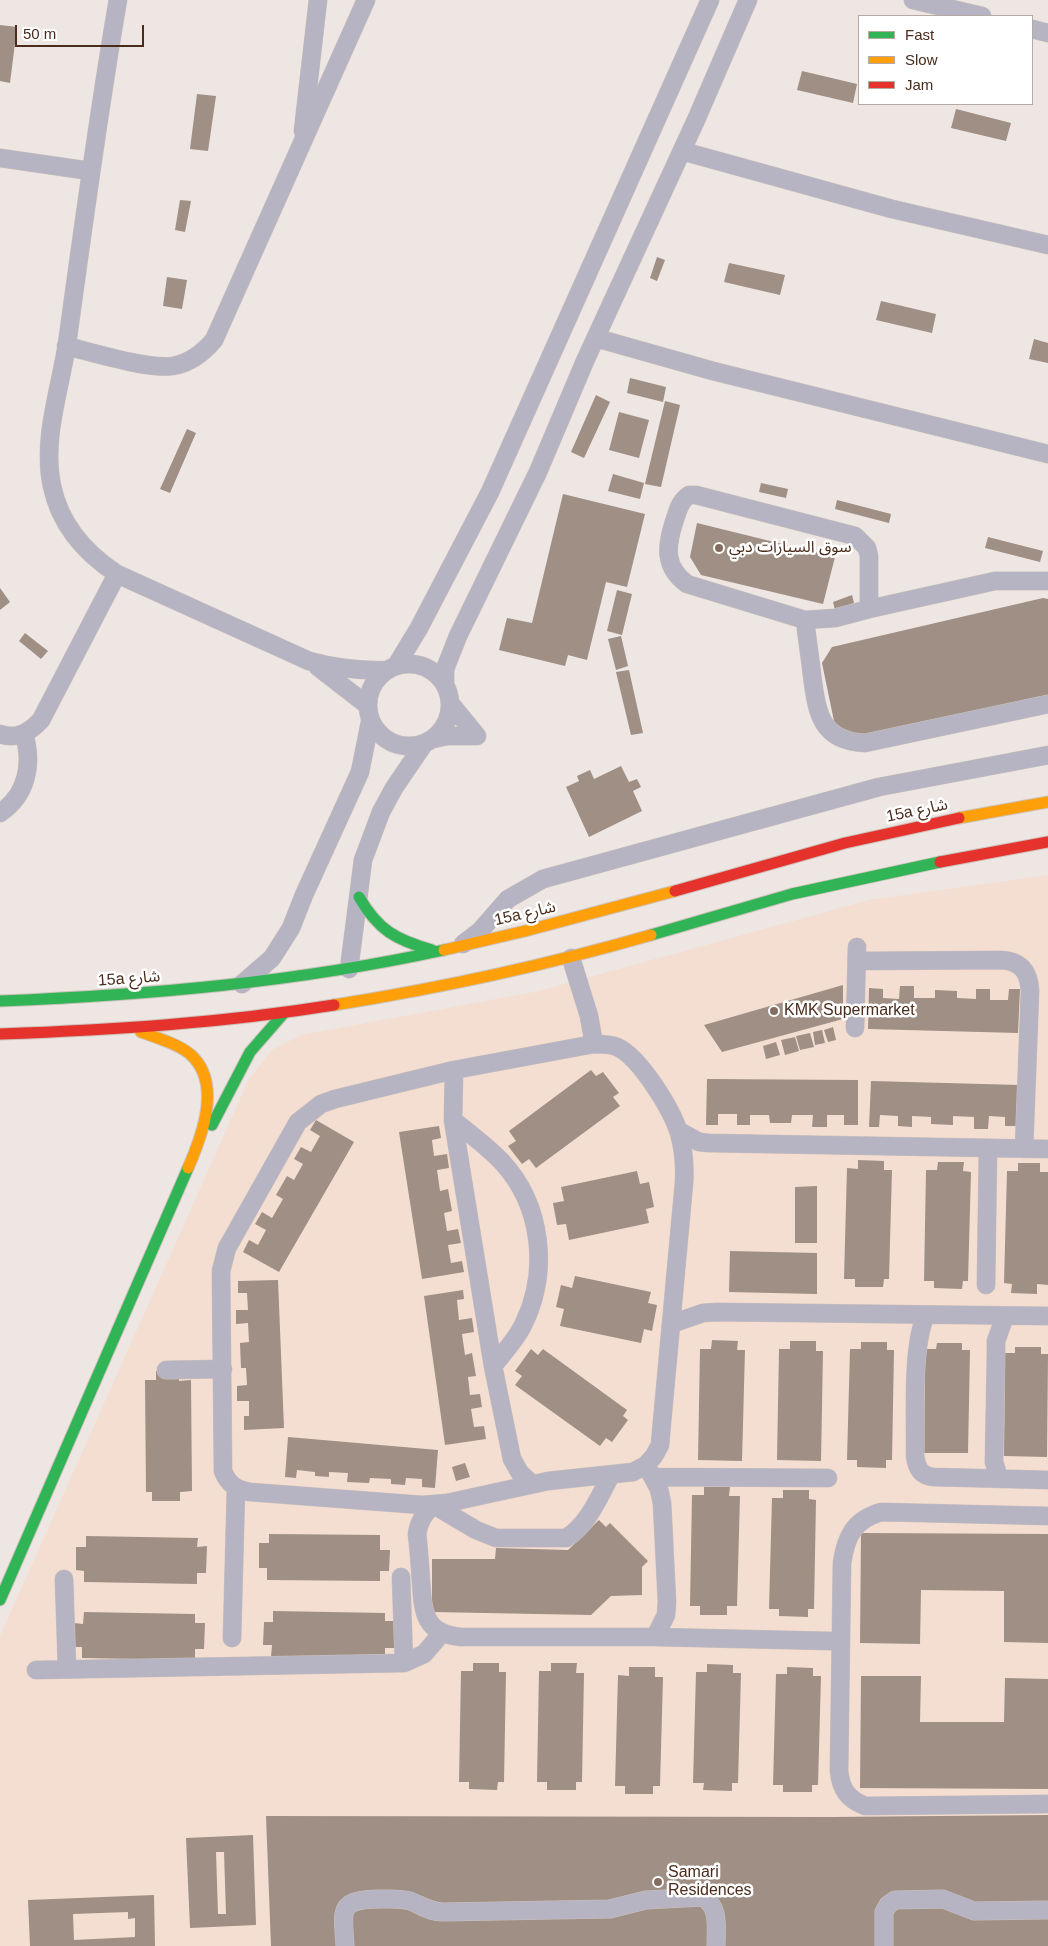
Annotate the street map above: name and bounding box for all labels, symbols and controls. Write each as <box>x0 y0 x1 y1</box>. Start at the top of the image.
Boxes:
scale bar <box>18 15 146 47</box>
legend <box>858 15 1033 105</box>
text: 50 m <box>23 25 56 42</box>
text: Fast <box>905 26 934 43</box>
text: Slow <box>905 51 938 68</box>
text: Jam <box>905 76 933 93</box>
place label: سوق السيارات دبي <box>729 538 851 558</box>
marker: سوق السيارات دبي <box>713 542 725 554</box>
street label: 15a شارع <box>885 795 949 827</box>
street label: 15a شارع <box>492 898 558 930</box>
street label: 15a شارع <box>97 967 161 991</box>
place label: KMK Supermarket <box>784 1001 915 1021</box>
marker: KMK Supermarket <box>768 1005 780 1017</box>
place label: Samari Residences <box>668 1863 752 1901</box>
marker: Samari Residences <box>652 1876 664 1888</box>

